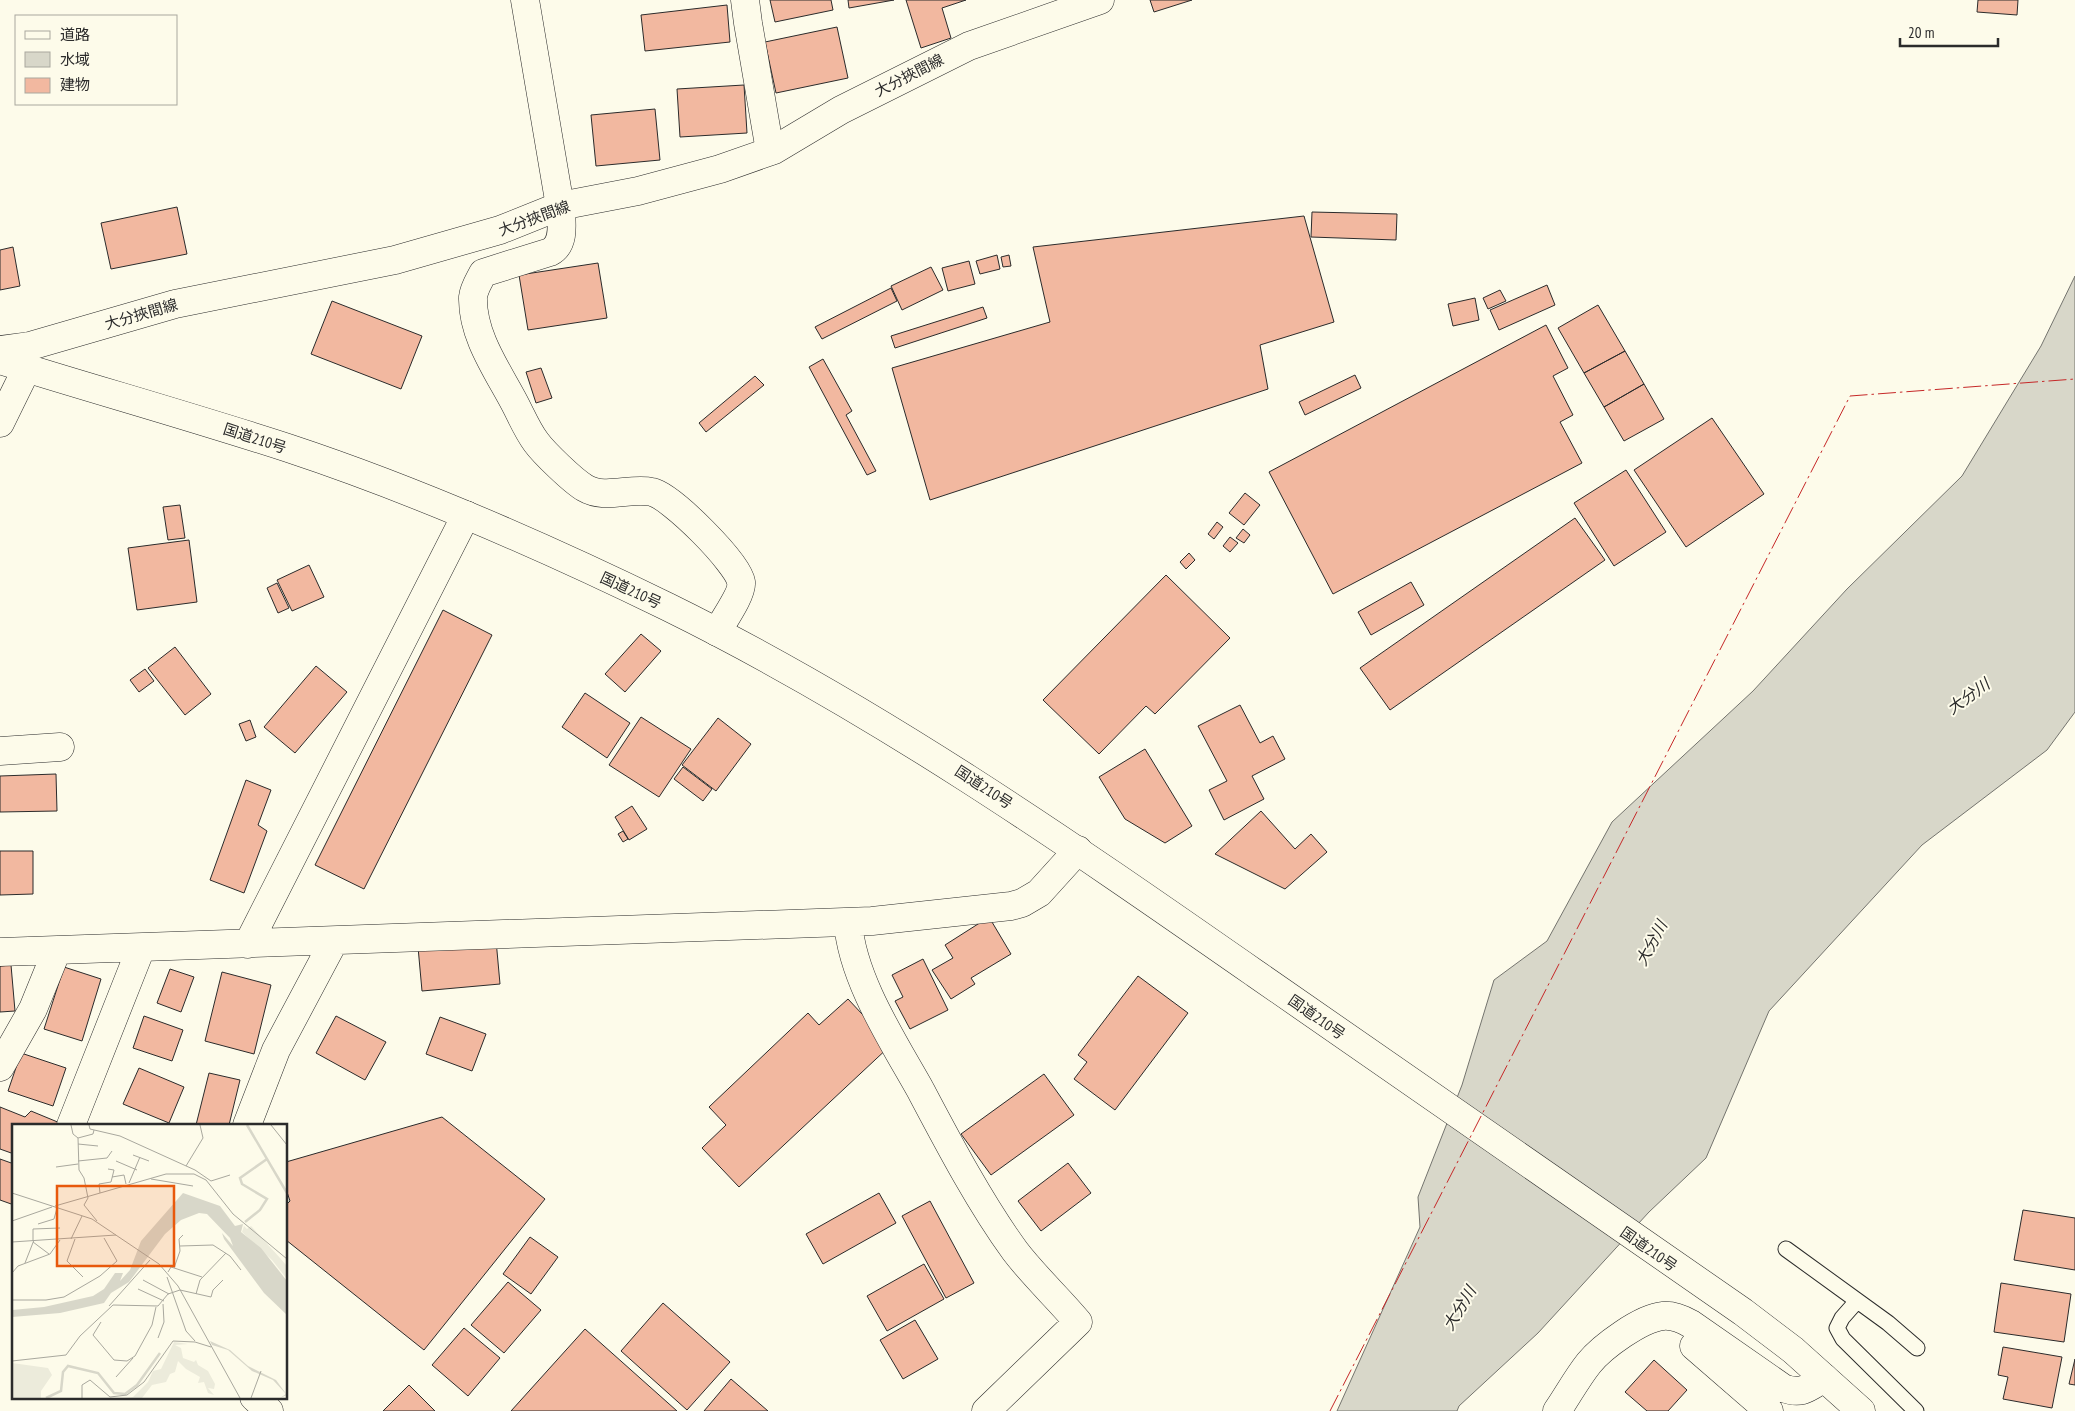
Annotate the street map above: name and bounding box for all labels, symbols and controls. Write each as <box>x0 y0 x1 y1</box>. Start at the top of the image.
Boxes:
legend <box>15 15 178 105</box>
scale bar <box>1900 15 1998 47</box>
text: 20 m <box>1908 23 1934 42</box>
text: 道路 <box>60 25 90 44</box>
text: 水域 <box>60 50 90 69</box>
street label: 大分挾間線 <box>871 50 947 100</box>
text: 建物 <box>60 75 90 94</box>
street label: 大分挾間線 <box>496 196 572 240</box>
street label: 大分挾間線 <box>102 295 180 333</box>
street label: 国道210号 <box>221 419 289 457</box>
street label: 国道210号 <box>597 568 665 612</box>
water label: 大分川 <box>1943 673 1995 718</box>
street label: 国道210号 <box>951 761 1017 813</box>
water label: 大分川 <box>1631 915 1672 969</box>
street label: 国道210号 <box>1285 991 1349 1043</box>
inset map <box>12 1124 288 1398</box>
street label: 国道210号 <box>1617 1223 1681 1275</box>
water label: 大分川 <box>1438 1281 1481 1334</box>

